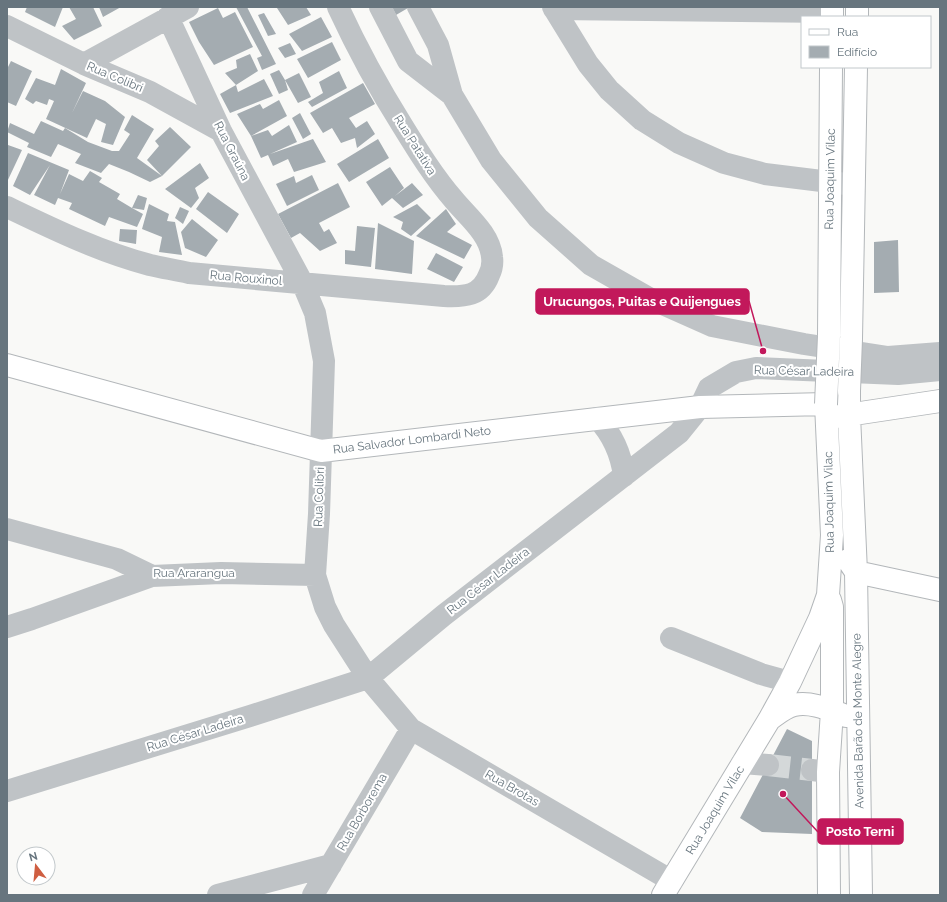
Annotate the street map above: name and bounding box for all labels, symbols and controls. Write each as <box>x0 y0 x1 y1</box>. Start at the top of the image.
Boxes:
legend <box>801 16 931 68</box>
text: Rua <box>837 25 858 39</box>
text: Edifício <box>837 45 877 59</box>
street label: Rua Colibri <box>85 59 145 95</box>
street label: Rua Patativa <box>391 112 439 178</box>
street label: Rua Graúna <box>211 119 253 183</box>
street label: Rua Joaquim Vilac <box>822 128 838 230</box>
street label: Rua Rouxinol <box>209 268 283 288</box>
callout: Urucungos, Puitas e Quijengues <box>536 289 749 314</box>
text: Urucungos, Puitas e Quijengues <box>543 294 741 309</box>
street label: Rua César Ladeira <box>754 363 854 379</box>
street label: Rua Salvador Lombardi Neto <box>332 423 492 457</box>
street label: Rua Joaquim Vilac <box>821 451 837 553</box>
street label: Rua Colibri <box>311 467 327 527</box>
street label: Rua César Ladeira <box>444 545 532 617</box>
street label: Rua Ararangua <box>153 566 235 580</box>
street label: Avenida Barão de Monte Alegre <box>849 633 867 809</box>
street label: Rua César Ladeira <box>145 712 245 754</box>
street label: Rua Joaquim Vilac <box>683 763 747 857</box>
street label: Rua Brotas <box>483 767 542 809</box>
street label: Rua Borborema <box>334 771 390 853</box>
callout: Posto Terni <box>818 819 903 844</box>
text: Posto Terni <box>826 824 894 839</box>
north arrow <box>16 846 56 886</box>
text: N <box>28 849 39 864</box>

